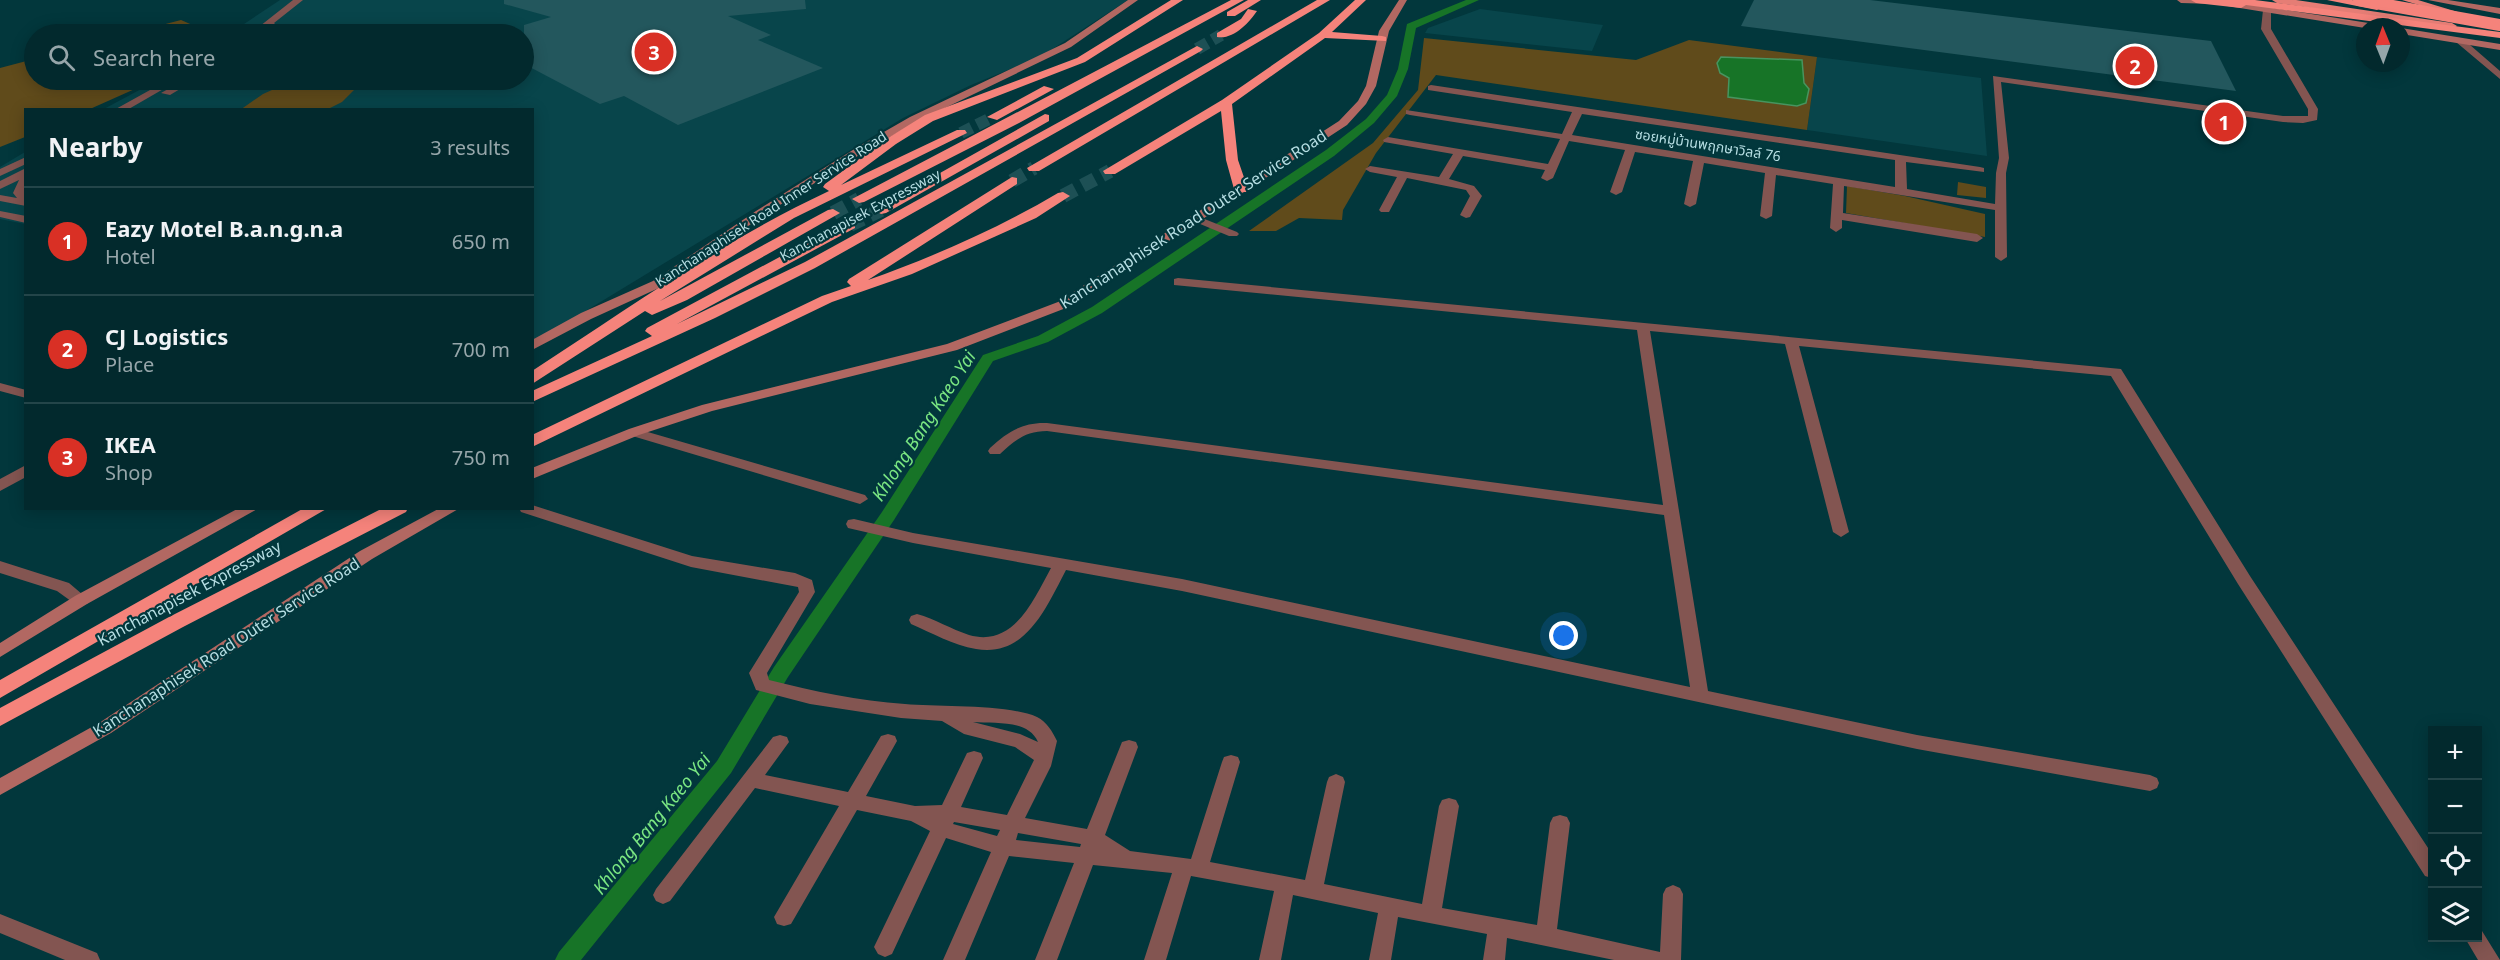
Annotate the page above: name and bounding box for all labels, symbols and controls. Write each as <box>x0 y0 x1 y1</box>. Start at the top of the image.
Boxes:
north arrow <box>2356 18 2410 72</box>
search box <box>24 24 534 90</box>
pin: 3 <box>634 29 674 74</box>
icon: search <box>45 41 78 74</box>
text: Search here <box>93 42 215 72</box>
pin: 2 <box>2116 44 2154 88</box>
pin: 1 <box>2204 100 2244 144</box>
street label: Kanchanaphisek Road Outer Service Road <box>1055 124 1331 314</box>
street label: ซอยหมู่บ้านพฤกษาวิลล์ 76 <box>1634 124 1782 165</box>
street label: Kanchanaphisek Road Inner Service Road <box>651 127 890 291</box>
text: Nearby <box>48 129 143 165</box>
text: 3 results <box>430 134 510 161</box>
street label: Kanchanapisek Expressway <box>776 164 944 265</box>
text: Eazy Motel B.a.n.g.n.a <box>105 213 343 243</box>
text: 1 <box>62 228 73 255</box>
text: 650 m <box>452 228 510 255</box>
text: Hotel <box>105 243 156 270</box>
text: CJ Logistics <box>105 321 228 351</box>
text: 2 <box>62 336 73 363</box>
text: 700 m <box>452 336 510 363</box>
water label: Khlong Bang Kaeo Yai <box>866 345 981 505</box>
text: Place <box>105 351 154 378</box>
text: IKEA <box>105 429 156 459</box>
text: 3 <box>62 444 73 471</box>
text: 750 m <box>452 444 510 471</box>
text: Shop <box>105 459 153 486</box>
street label: Kanchanapisek Expressway <box>93 535 285 651</box>
street label: Kanchanaphisek Road Outer Service Road <box>88 552 364 742</box>
your location <box>1549 621 1578 650</box>
map controls <box>2428 726 2482 942</box>
button: + <box>2428 726 2482 780</box>
water label: Khlong Bang Kaeo Yai <box>587 748 716 899</box>
button: − <box>2428 780 2482 834</box>
button: locate <box>2428 834 2482 888</box>
button: layers <box>2428 888 2482 942</box>

